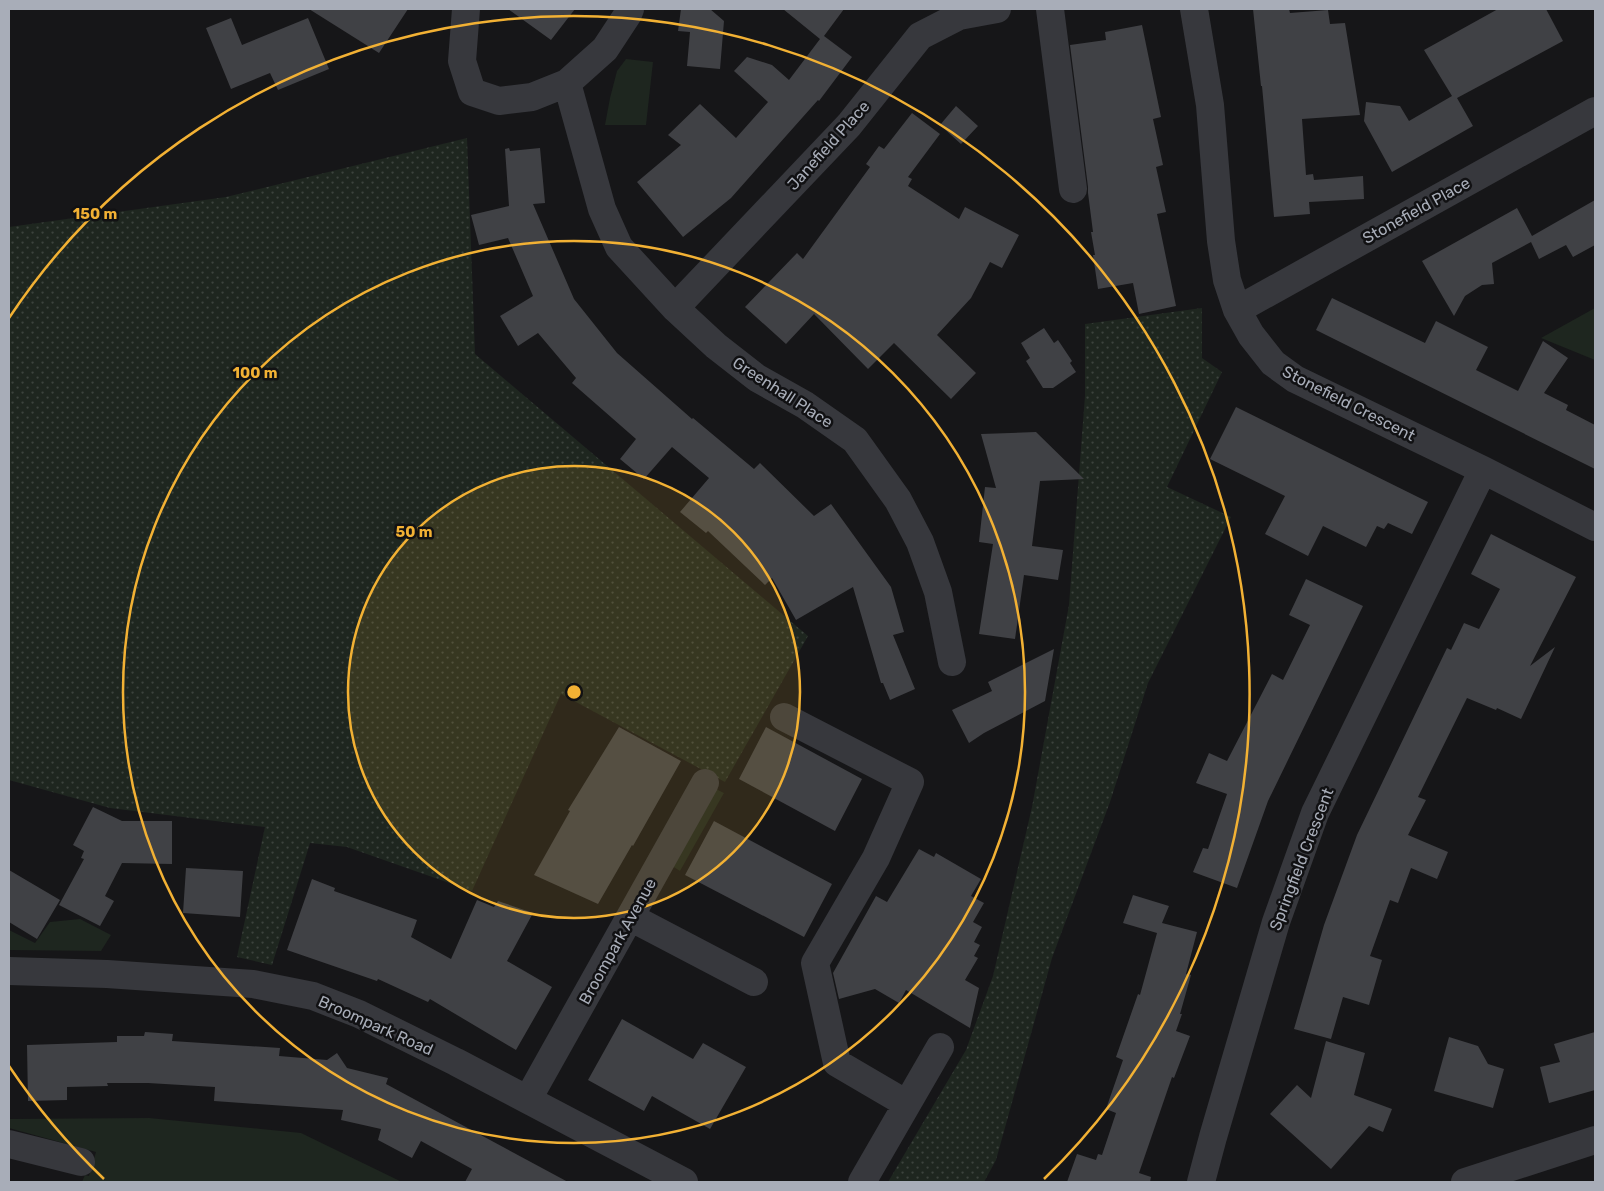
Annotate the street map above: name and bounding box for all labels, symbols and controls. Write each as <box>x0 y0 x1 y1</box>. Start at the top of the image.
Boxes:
street label: Janefield Place <box>783 97 873 194</box>
street label: Stonefield Place <box>1359 173 1473 248</box>
text: 150 m <box>73 205 117 223</box>
street label: Greenhall Place <box>729 353 836 432</box>
street label: Stonefield Crescent <box>1279 362 1418 445</box>
text: 100 m <box>233 364 277 382</box>
text: 50 m <box>396 523 432 541</box>
centre of rings <box>565 683 583 701</box>
street label: Springfield Crescent <box>1266 785 1337 933</box>
street label: Broompark Avenue <box>575 875 660 1008</box>
street label: Broompark Road <box>315 992 436 1059</box>

